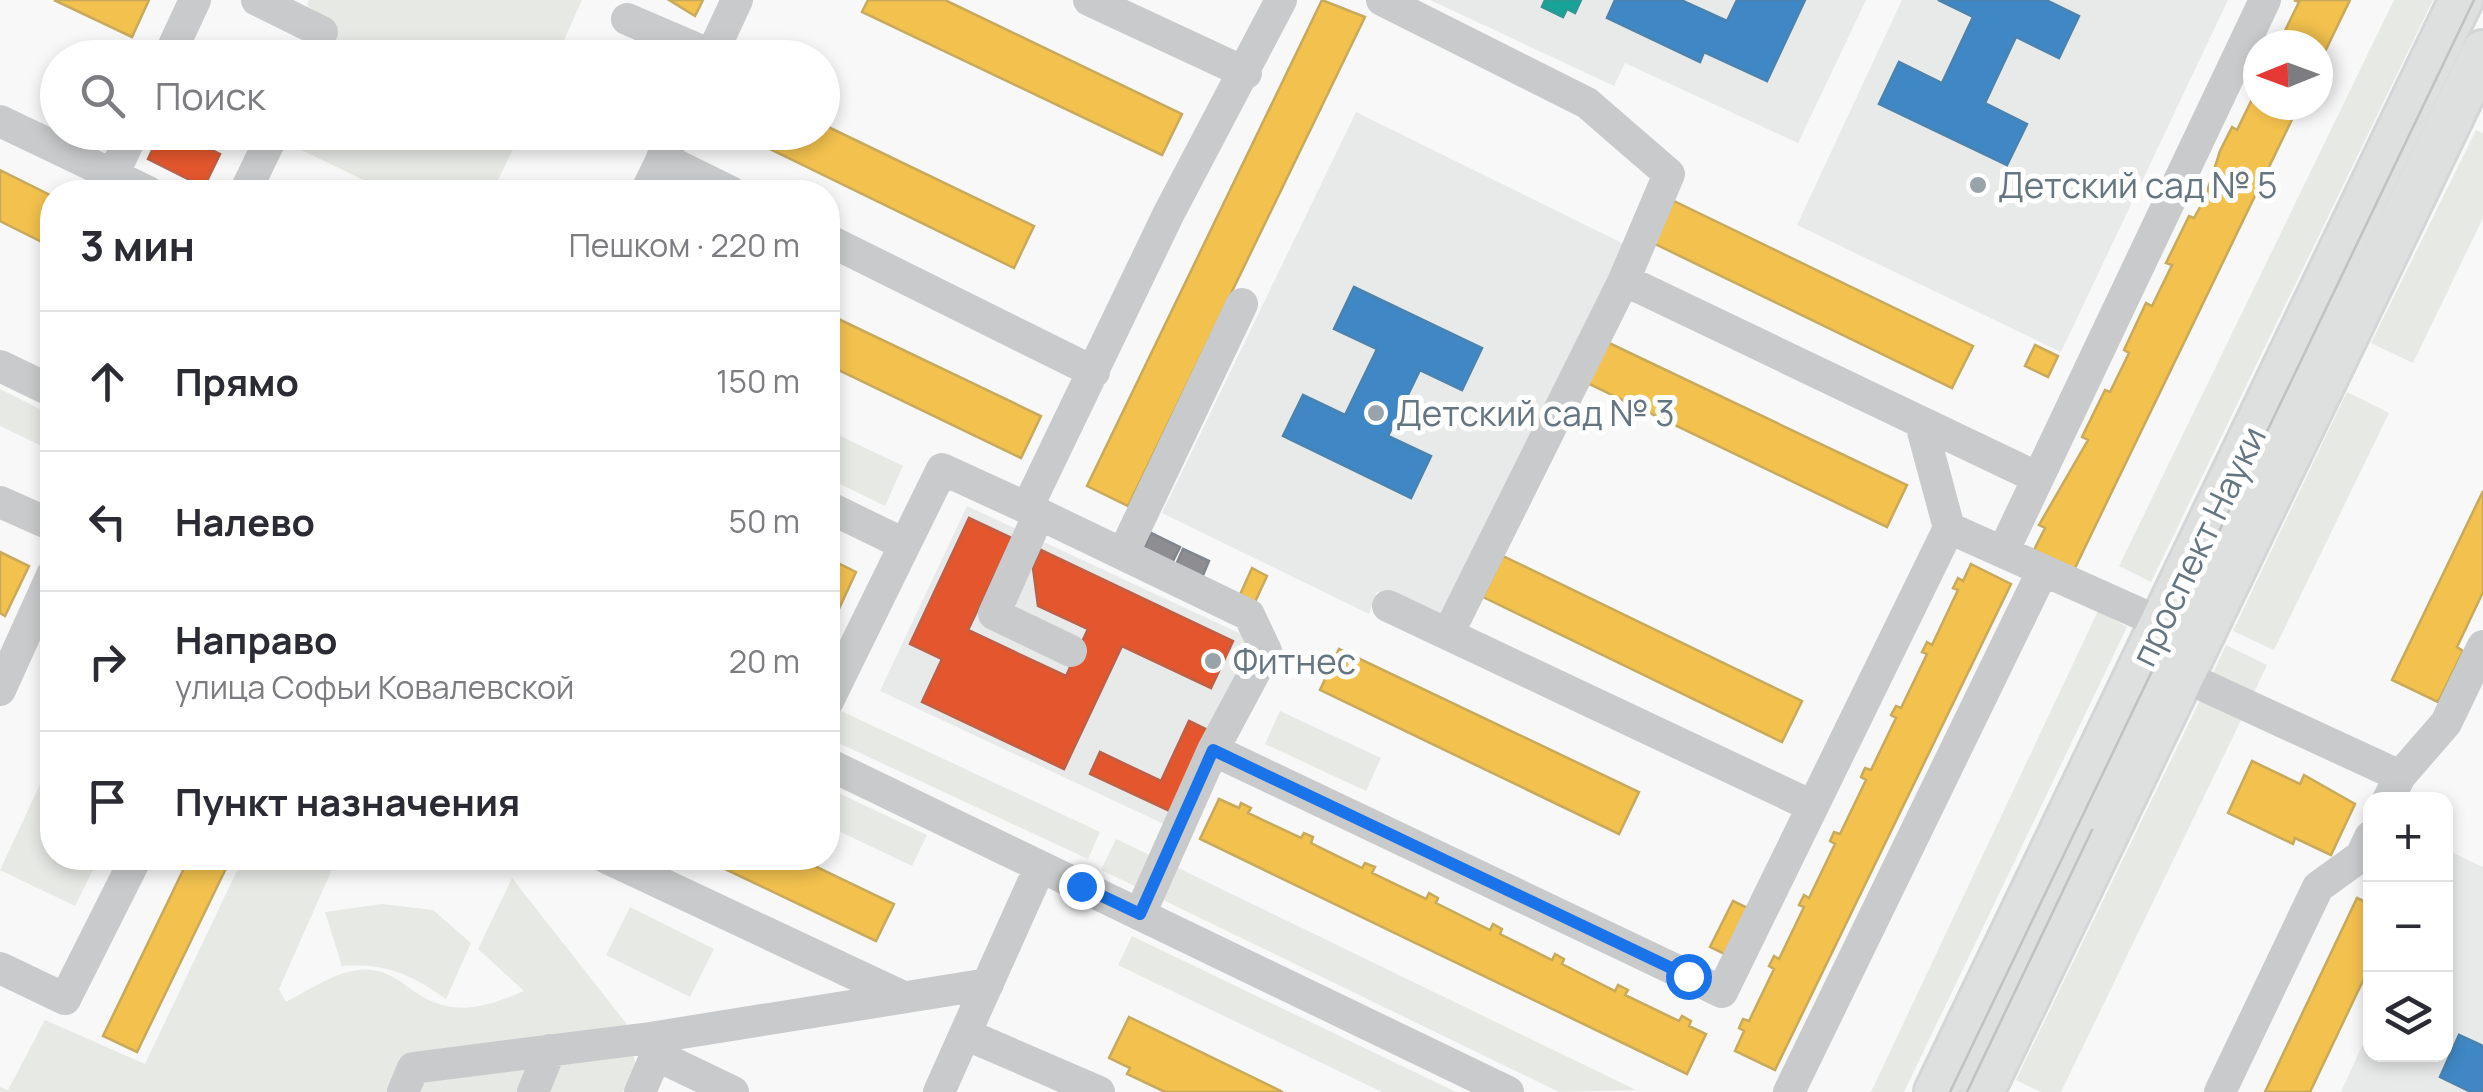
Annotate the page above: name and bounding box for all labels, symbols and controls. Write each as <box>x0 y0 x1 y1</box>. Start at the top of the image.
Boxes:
north arrow <box>2243 30 2333 120</box>
search box <box>40 40 840 150</box>
icon: search <box>75 68 130 123</box>
text: Поиск <box>155 69 265 121</box>
place label: Детский сад № 5 <box>1998 161 2278 209</box>
marker: Детский сад № 5 <box>1967 174 1989 196</box>
text: 3 мин <box>80 216 195 274</box>
text: Пешком · 220 m <box>569 223 800 267</box>
icon: ahead <box>80 354 135 409</box>
text: Прямо <box>175 355 299 407</box>
text: 150 m <box>716 359 800 403</box>
place label: Детский сад № 3 <box>1396 389 1675 437</box>
marker: Детский сад № 3 <box>1365 402 1387 424</box>
street label: проспект Науки <box>2119 418 2277 674</box>
icon: left <box>80 494 135 549</box>
text: Налево <box>175 495 315 547</box>
text: 50 m <box>728 499 800 543</box>
text: Направо <box>175 613 337 665</box>
icon: right <box>80 634 135 689</box>
place label: Фитнес <box>1233 637 1356 685</box>
text: 20 m <box>729 639 800 683</box>
marker: Фитнес <box>1202 650 1224 672</box>
text: улица Софьи Ковалевской <box>175 665 574 709</box>
icon: arrive <box>80 774 135 829</box>
text: Пункт назначения <box>175 775 520 827</box>
map controls <box>2363 792 2453 1062</box>
button: + <box>2363 792 2453 882</box>
route end <box>1059 864 1105 910</box>
button: − <box>2363 882 2453 972</box>
route start <box>1666 954 1712 1000</box>
button: layers <box>2363 972 2453 1062</box>

